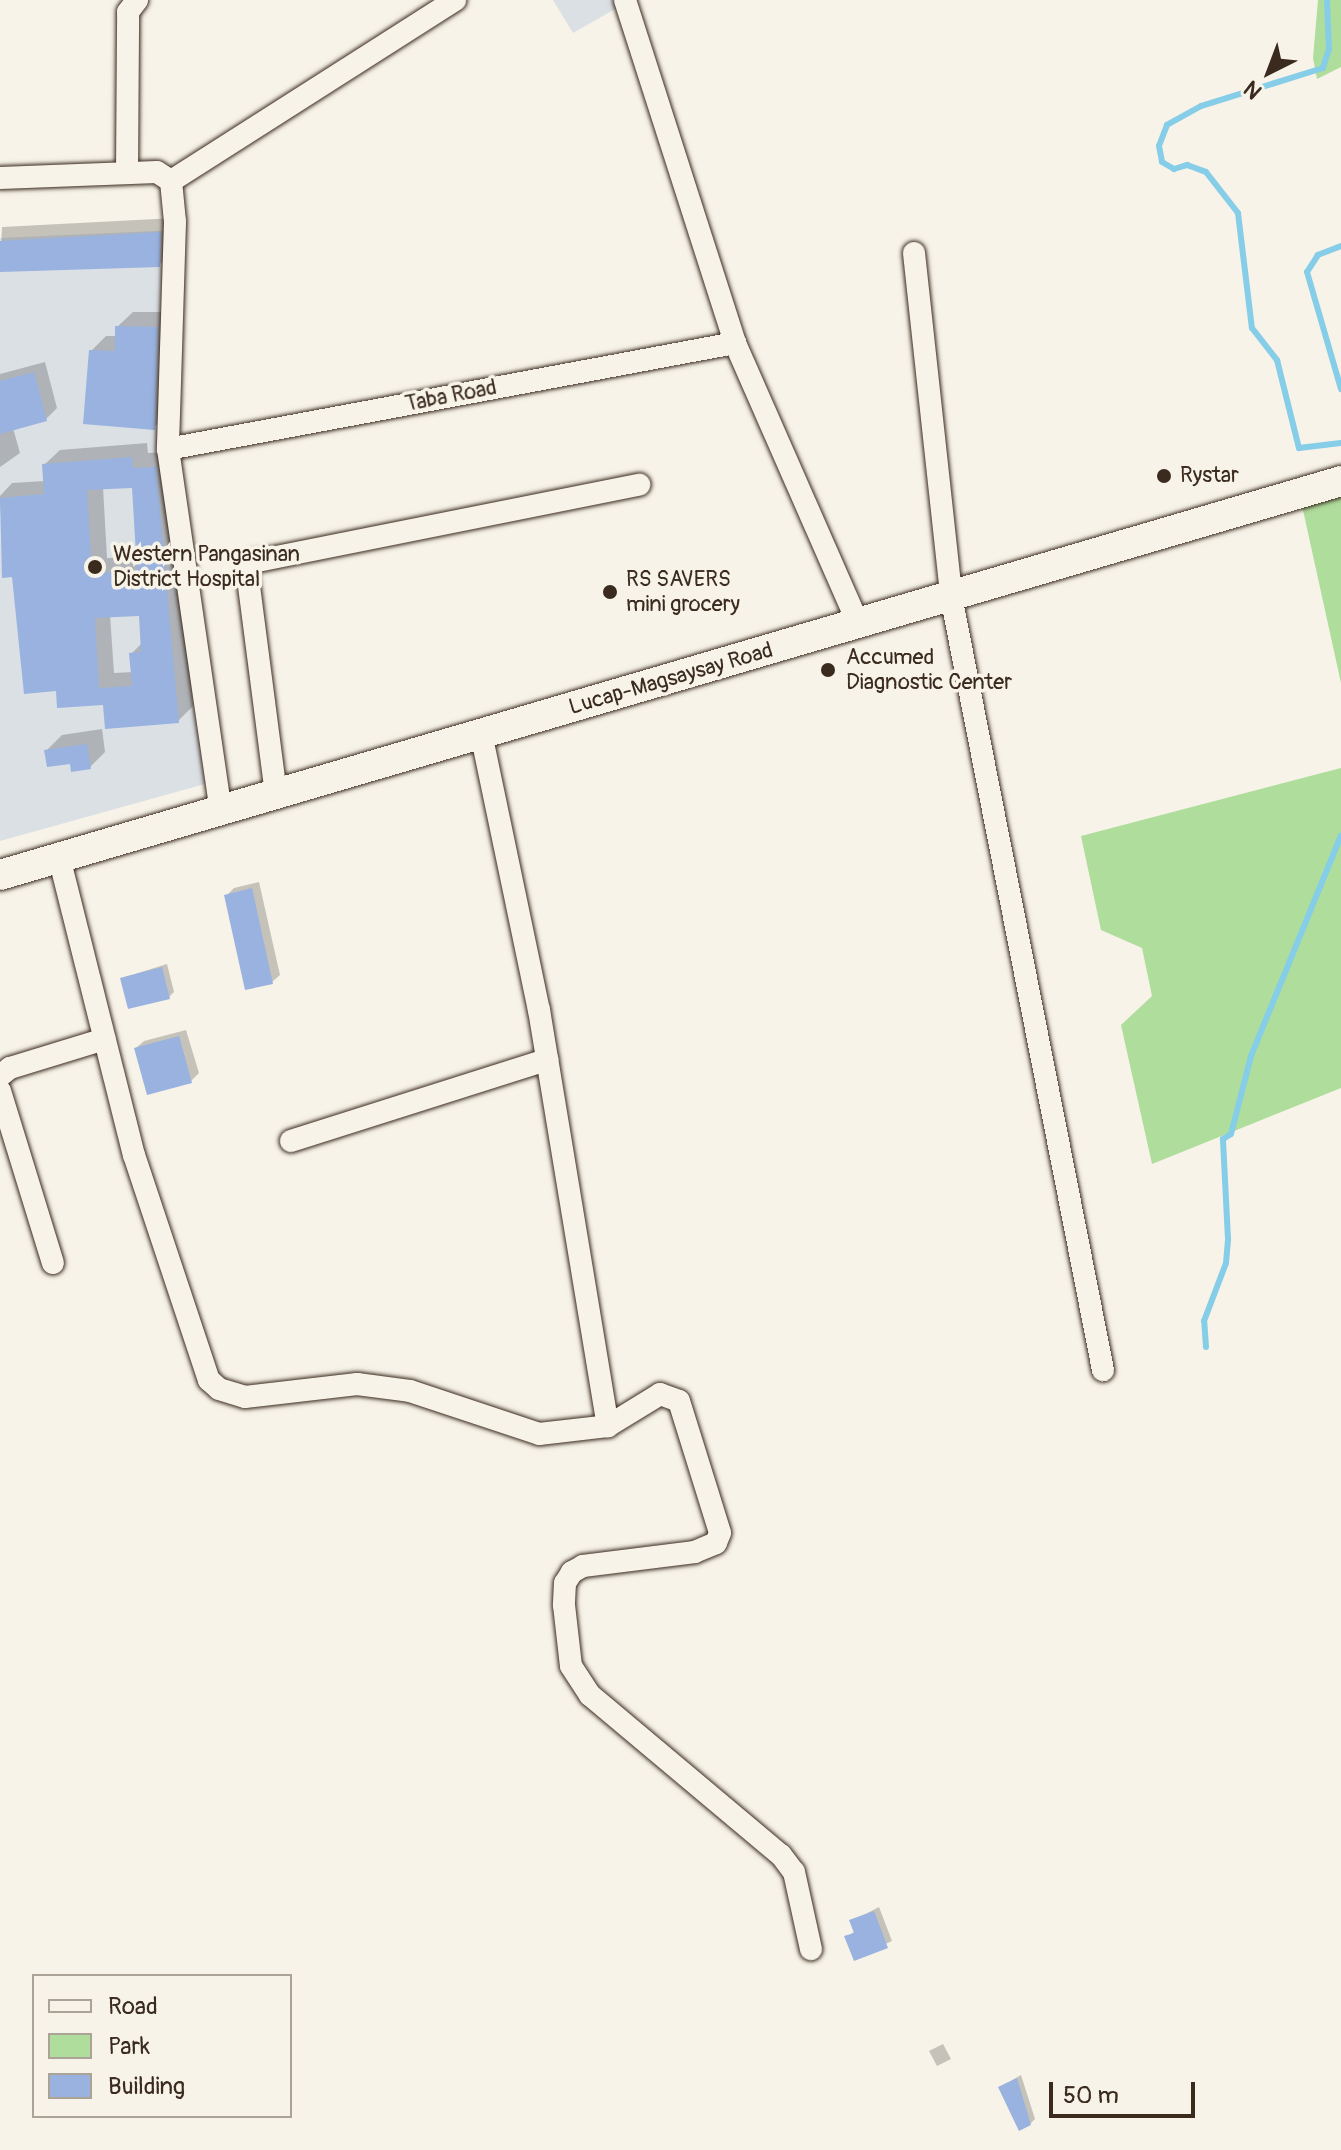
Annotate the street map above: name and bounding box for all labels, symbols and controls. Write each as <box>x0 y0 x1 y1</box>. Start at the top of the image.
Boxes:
north arrow <box>1229 32 1309 112</box>
text: N <box>1238 74 1268 105</box>
street label: Taba Road <box>403 374 499 418</box>
place label: Rystar <box>1180 463 1239 489</box>
marker: Rystar <box>1155 467 1173 485</box>
place label: Western Pangasinan District Hospital <box>113 541 300 592</box>
marker: Western Pangasinan District Hospital <box>84 556 106 578</box>
place label: RS SAVERS mini grocery <box>626 566 740 618</box>
marker: RS SAVERS mini grocery <box>601 583 619 601</box>
street label: Lucap-Magsaysay Road <box>566 637 776 721</box>
place label: Accumed Diagnostic Center <box>846 644 1012 696</box>
marker: Accumed Diagnostic Center <box>817 659 839 681</box>
legend <box>32 1974 292 2118</box>
text: Road <box>108 1992 158 2021</box>
text: Park <box>108 2032 150 2061</box>
scale bar <box>1053 2066 1199 2116</box>
text: Building <box>108 2072 185 2101</box>
text: 50 m <box>1063 2081 1119 2110</box>

